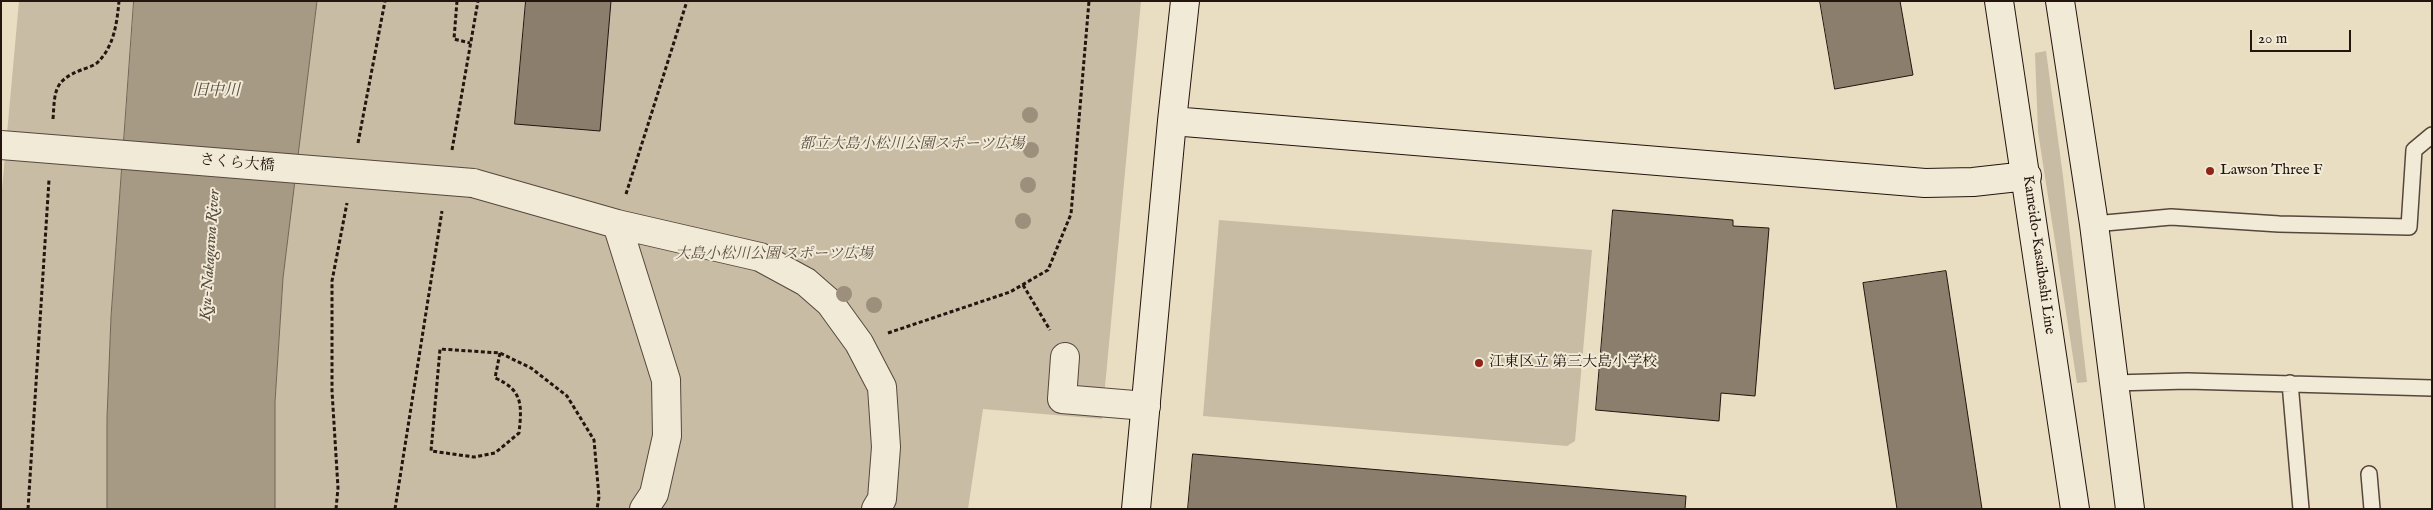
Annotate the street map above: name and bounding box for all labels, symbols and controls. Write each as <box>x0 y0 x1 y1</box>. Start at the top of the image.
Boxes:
scale bar <box>2253 20 2354 52</box>
text: 20 m <box>2258 29 2287 48</box>
water label: 旧中川 <box>192 82 240 102</box>
park label: 都立大島小松川公園スポーツ広場 <box>800 136 1024 154</box>
street label: さくら大橋 <box>199 152 275 176</box>
place label: Lawson Three F <box>2220 162 2322 180</box>
marker: Lawson Three F <box>2204 165 2216 177</box>
street label: Kameido-Kasaibashi Line <box>2018 174 2058 336</box>
water label: Kyu-Nakagawa River <box>197 189 225 321</box>
park label: 大島小松川公園 スポーツ広場 <box>675 246 873 264</box>
place label: 江東区立 第三大島小学校 <box>1489 354 1657 372</box>
marker: 江東区立 第三大島小学校 <box>1473 357 1485 369</box>

